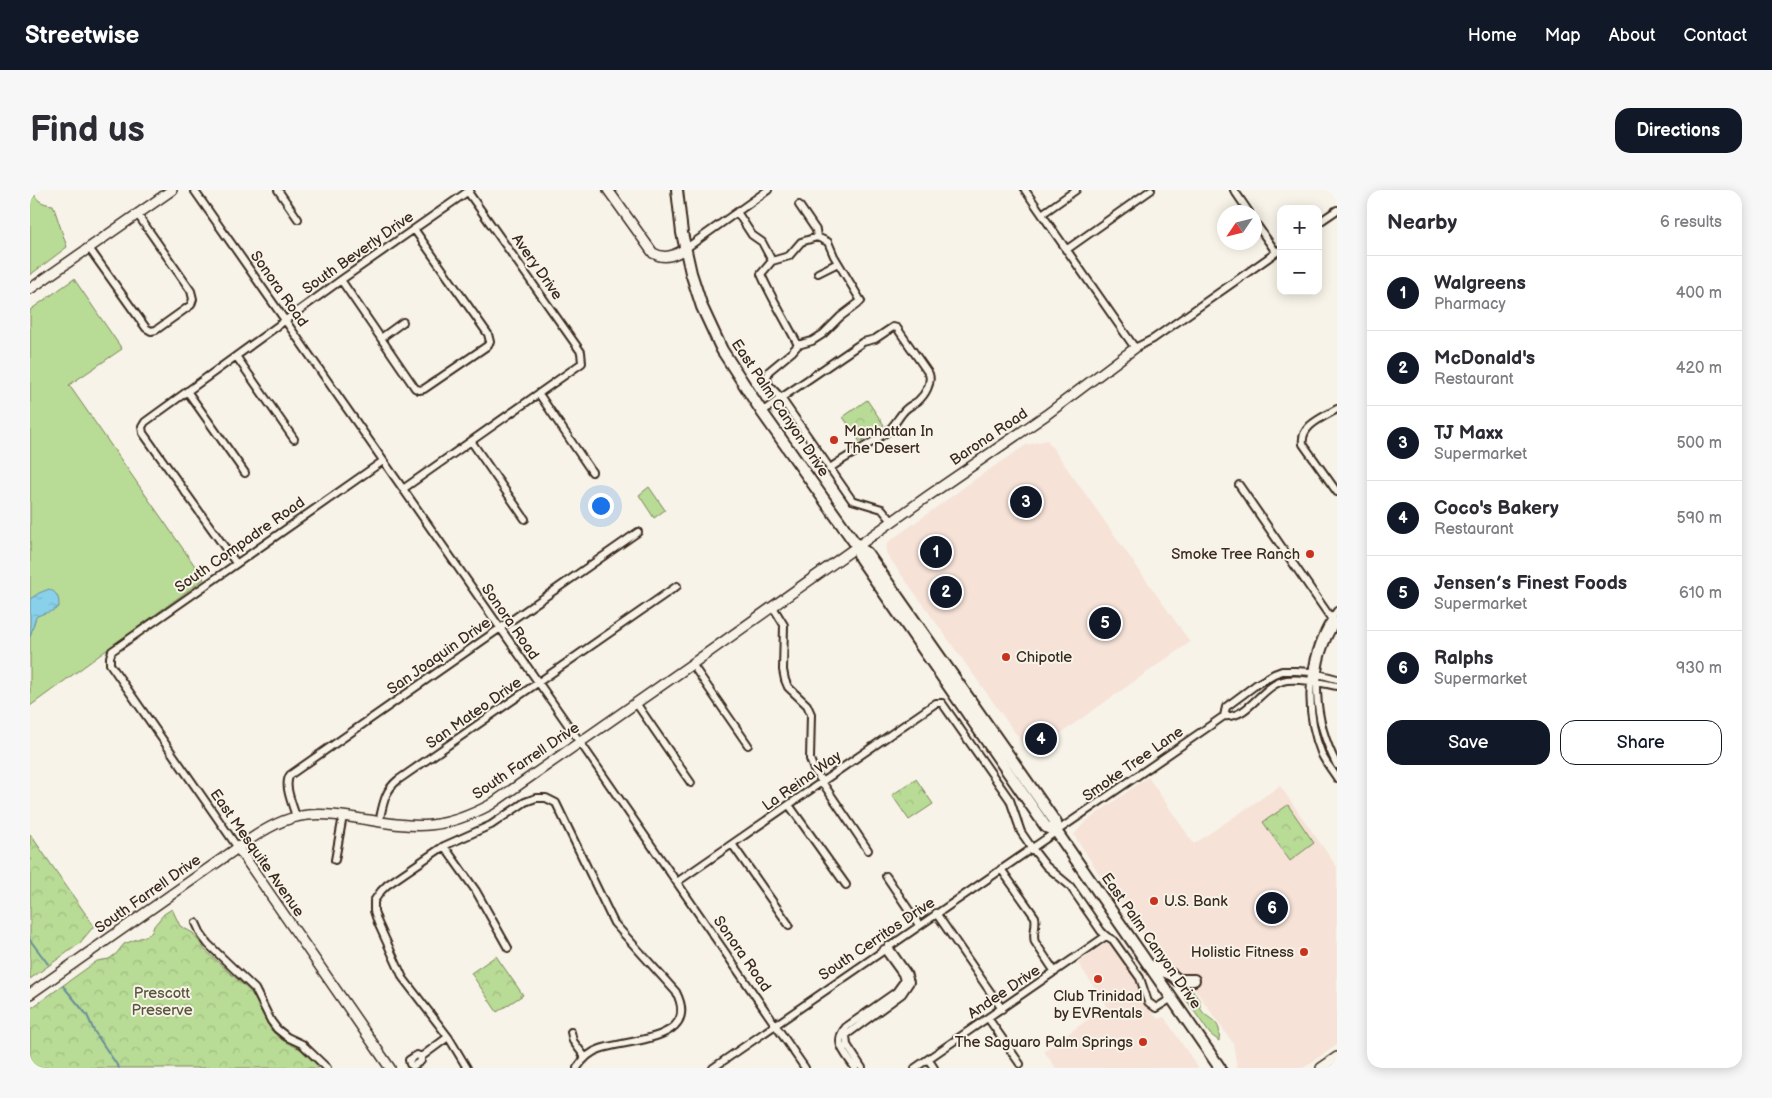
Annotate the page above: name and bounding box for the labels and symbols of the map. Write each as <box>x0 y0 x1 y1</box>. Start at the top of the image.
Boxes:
north arrow <box>1217 205 1262 250</box>
street label: South Beverly Drive <box>299 207 417 299</box>
street label: Avery Drive <box>507 230 567 304</box>
street label: Sonora Road <box>246 247 312 331</box>
street label: East Palm Canyon Drive <box>727 336 833 480</box>
street label: Barona Road <box>947 404 1031 470</box>
place label: Manhattan In The Desert <box>844 422 934 458</box>
marker: Manhattan In The Desert <box>828 434 840 446</box>
pin: 3 <box>1010 483 1042 521</box>
street label: South Compadre Road <box>171 493 309 597</box>
your location <box>588 493 614 519</box>
pin: 1 <box>920 533 952 571</box>
place label: Smoke Tree Ranch <box>1171 545 1300 564</box>
marker: Smoke Tree Ranch <box>1304 548 1316 560</box>
pin: 2 <box>930 573 962 611</box>
street label: Sonora Road <box>477 580 543 664</box>
pin: 5 <box>1089 604 1121 642</box>
street label: San Joaquin Drive <box>383 613 495 699</box>
place label: Chipotle <box>1016 648 1072 667</box>
marker: Chipotle <box>1000 651 1012 663</box>
street label: San Mateo Drive <box>423 673 526 753</box>
street label: South Farrell Drive <box>469 718 583 804</box>
pin: 4 <box>1025 720 1057 758</box>
street label: Smoke Tree Lane <box>1079 722 1187 806</box>
street label: La Reina Way <box>759 747 845 815</box>
street label: East Mesquite Avenue <box>206 785 308 921</box>
street label: South Farrell Drive <box>91 850 205 938</box>
street label: East Palm Canyon Drive <box>1097 869 1205 1013</box>
pin: 6 <box>1256 889 1288 927</box>
place label: U.S. Bank <box>1164 892 1228 911</box>
street label: South Cerritos Drive <box>815 893 939 985</box>
marker: U.S. Bank <box>1148 895 1160 907</box>
street label: Sonora Road <box>709 912 775 996</box>
place label: Holistic Fitness <box>1191 943 1295 962</box>
marker: Holistic Fitness <box>1298 946 1310 958</box>
street label: Andee Drive <box>964 961 1044 1023</box>
marker: Club Trinidad by EVRentals <box>1092 973 1104 985</box>
park label: Prescott Preserve <box>131 984 193 1020</box>
place label: Club Trinidad by EVRentals <box>1053 987 1143 1023</box>
place label: The Saguaro Palm Springs <box>955 1033 1134 1052</box>
marker: The Saguaro Palm Springs <box>1137 1036 1149 1048</box>

